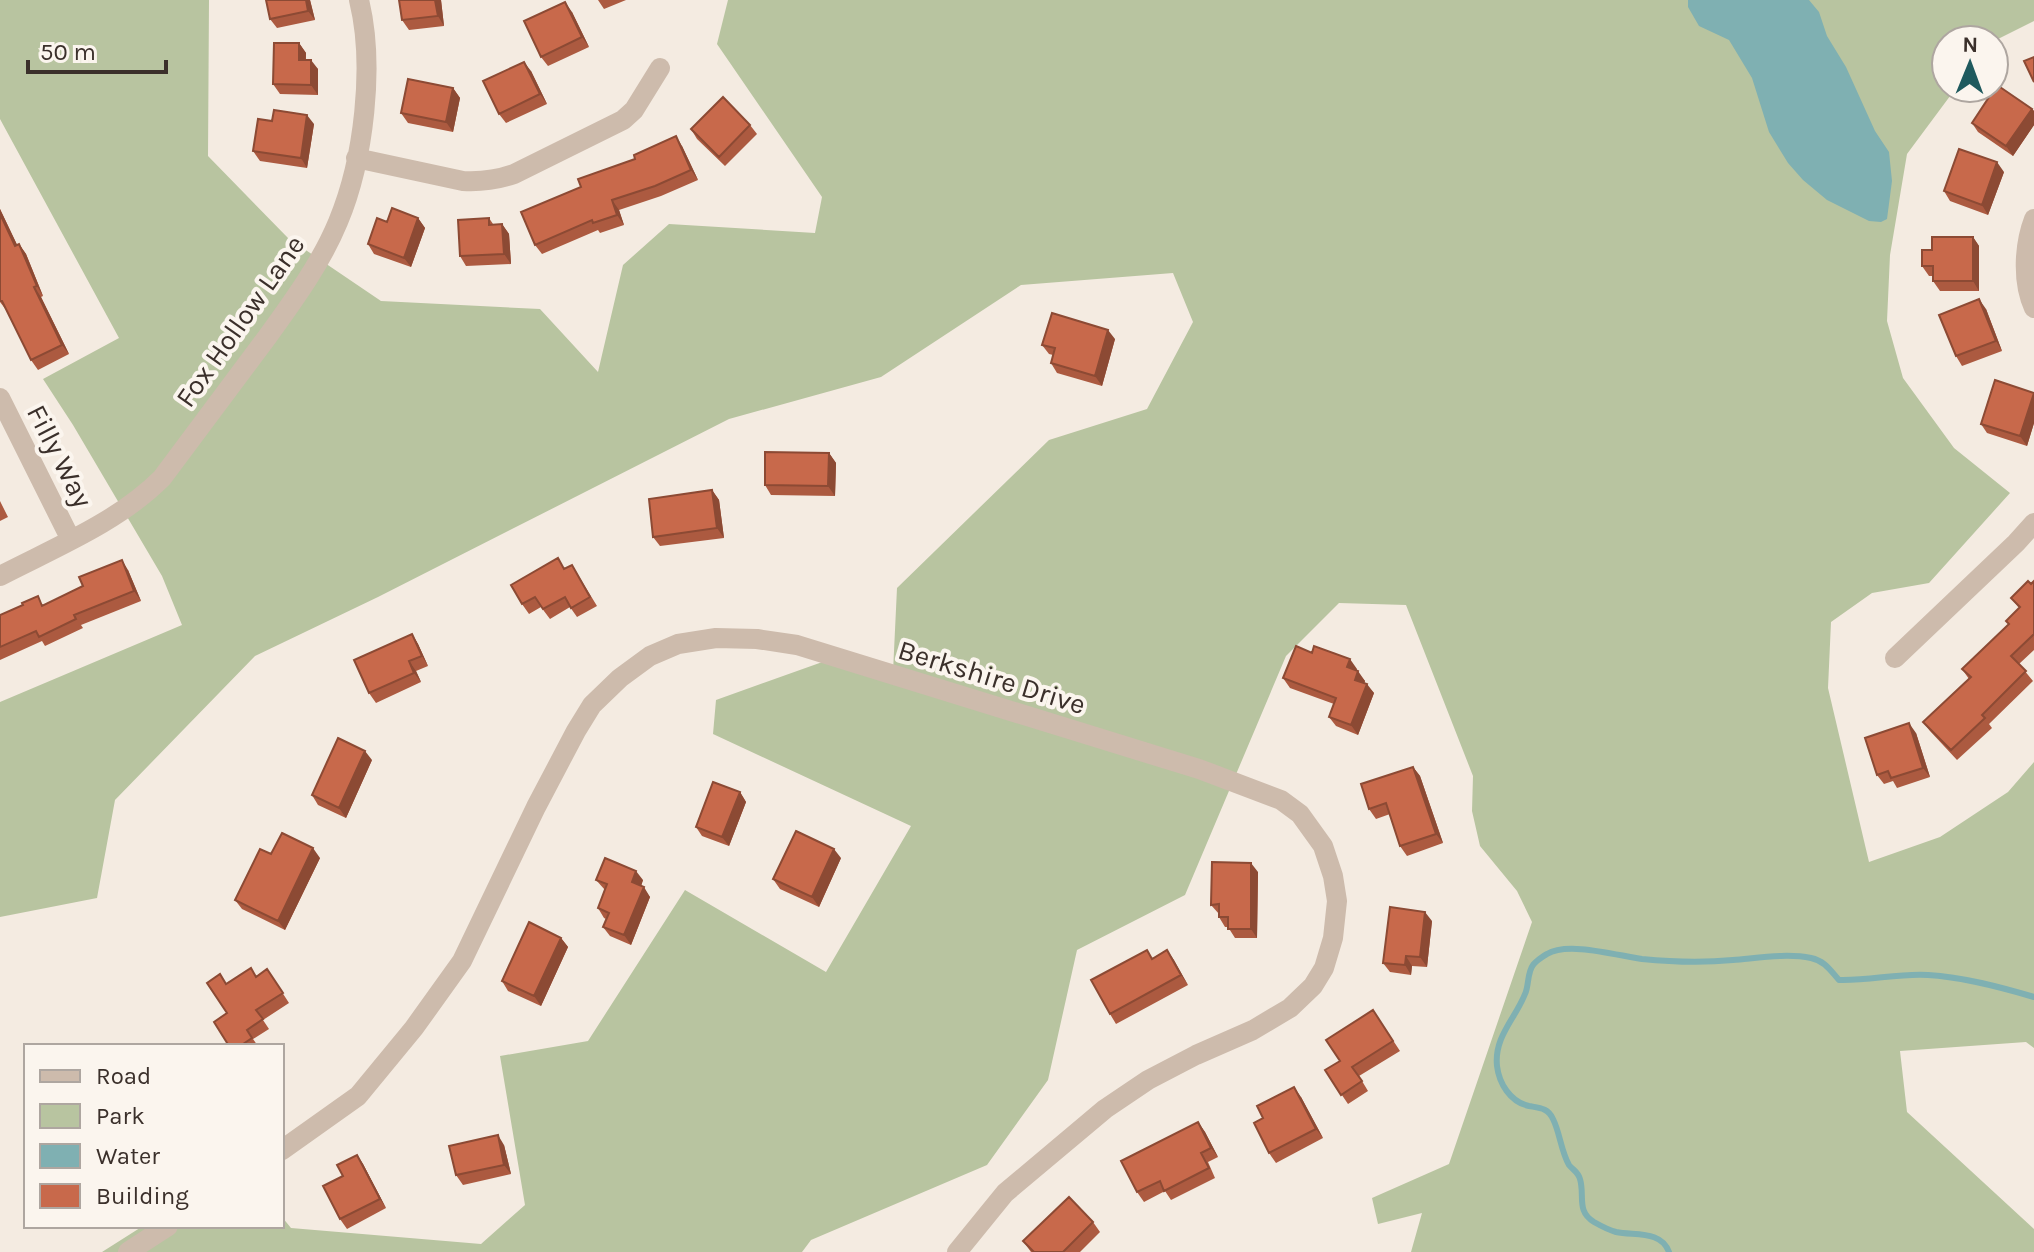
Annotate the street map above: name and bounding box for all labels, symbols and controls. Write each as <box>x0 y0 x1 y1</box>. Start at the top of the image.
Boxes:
scale bar <box>28 24 166 74</box>
north arrow <box>1930 24 2010 104</box>
text: N <box>1962 32 1978 58</box>
text: 50 m <box>40 38 96 66</box>
street label: Fox Hollow Lane <box>169 229 311 413</box>
street label: Filly Way <box>20 399 100 513</box>
street label: Berkshire Drive <box>894 633 1090 721</box>
legend <box>24 1044 284 1228</box>
text: Road <box>96 1062 151 1090</box>
text: Park <box>96 1102 145 1130</box>
text: Water <box>96 1142 160 1170</box>
text: Building <box>96 1182 189 1210</box>

